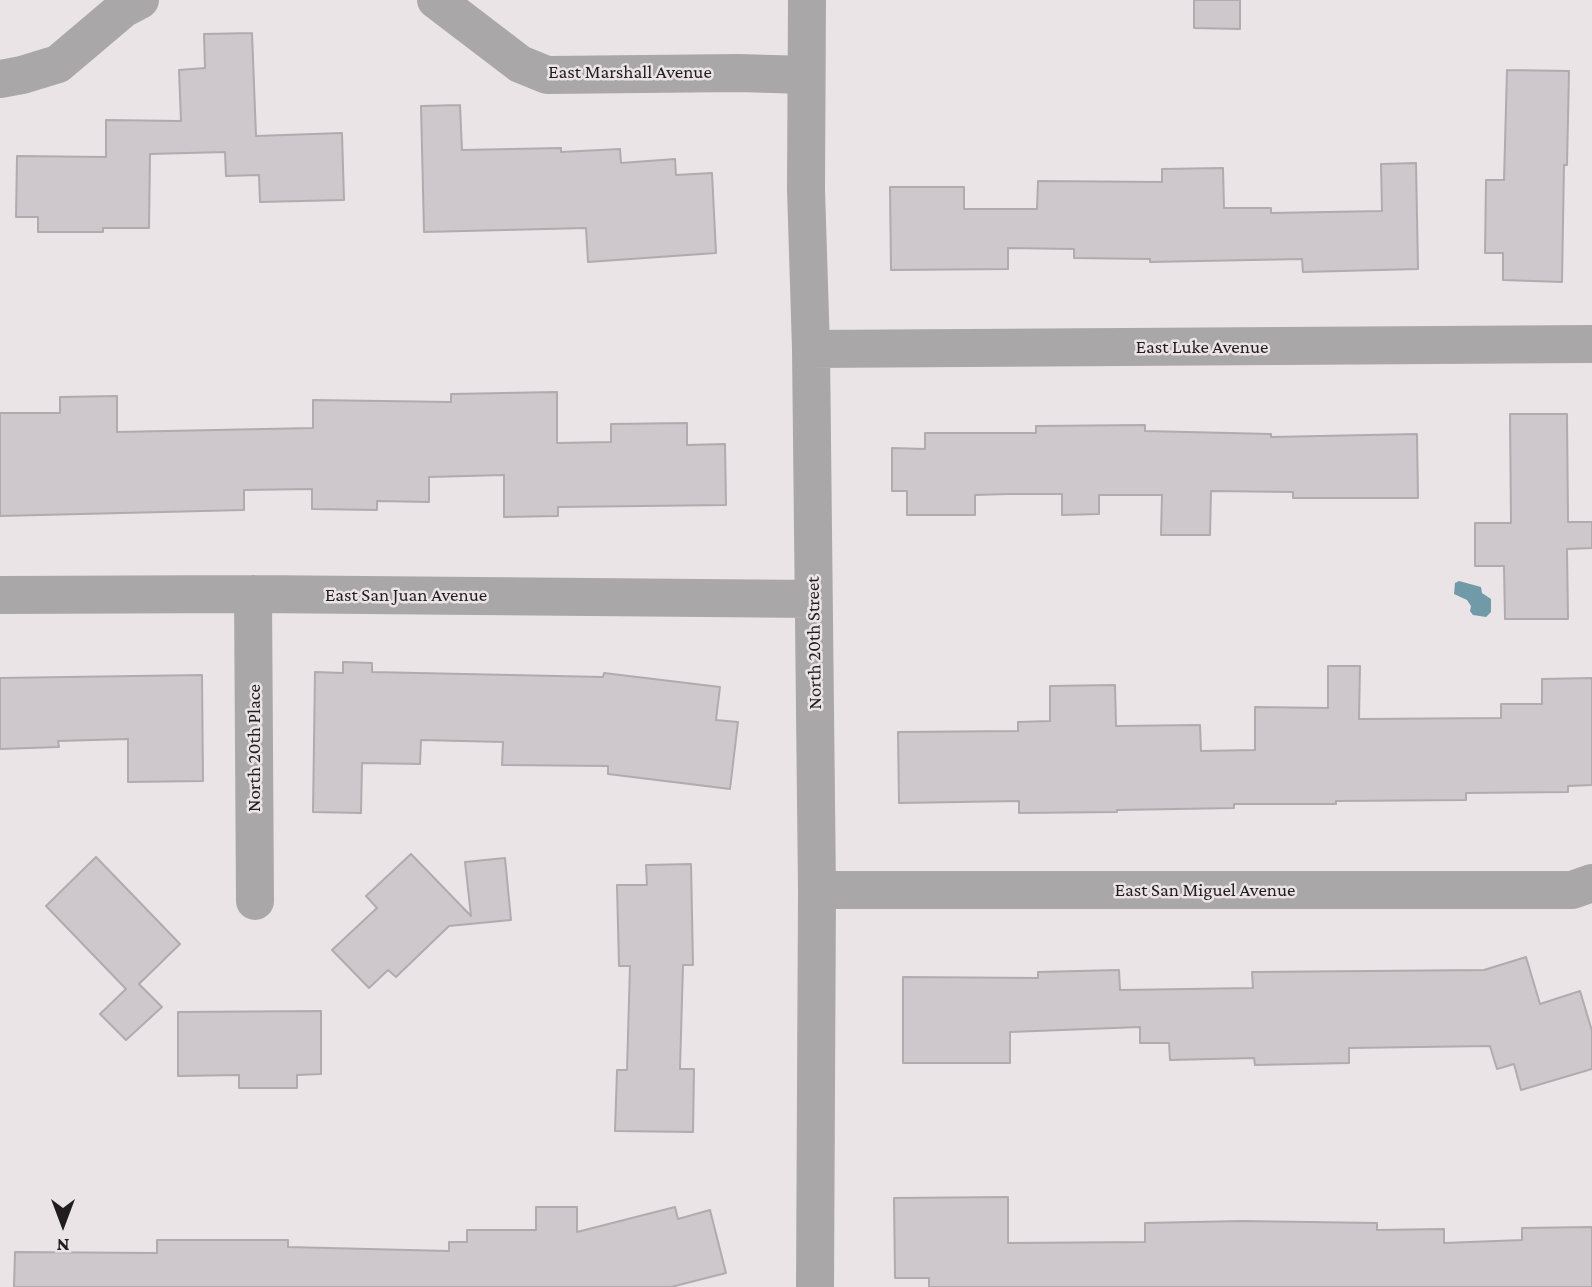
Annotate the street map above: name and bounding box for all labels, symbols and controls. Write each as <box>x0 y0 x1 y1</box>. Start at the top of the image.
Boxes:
street label: East Marshall Avenue <box>548 61 712 83</box>
street label: East Luke Avenue <box>1136 336 1268 358</box>
street label: North 20th Street <box>801 576 827 710</box>
street label: East San Juan Avenue <box>325 584 487 606</box>
street label: North 20th Place <box>243 684 265 812</box>
street label: East San Miguel Avenue <box>1115 879 1295 901</box>
north arrow <box>28 1189 98 1259</box>
text: N <box>57 1235 69 1256</box>

